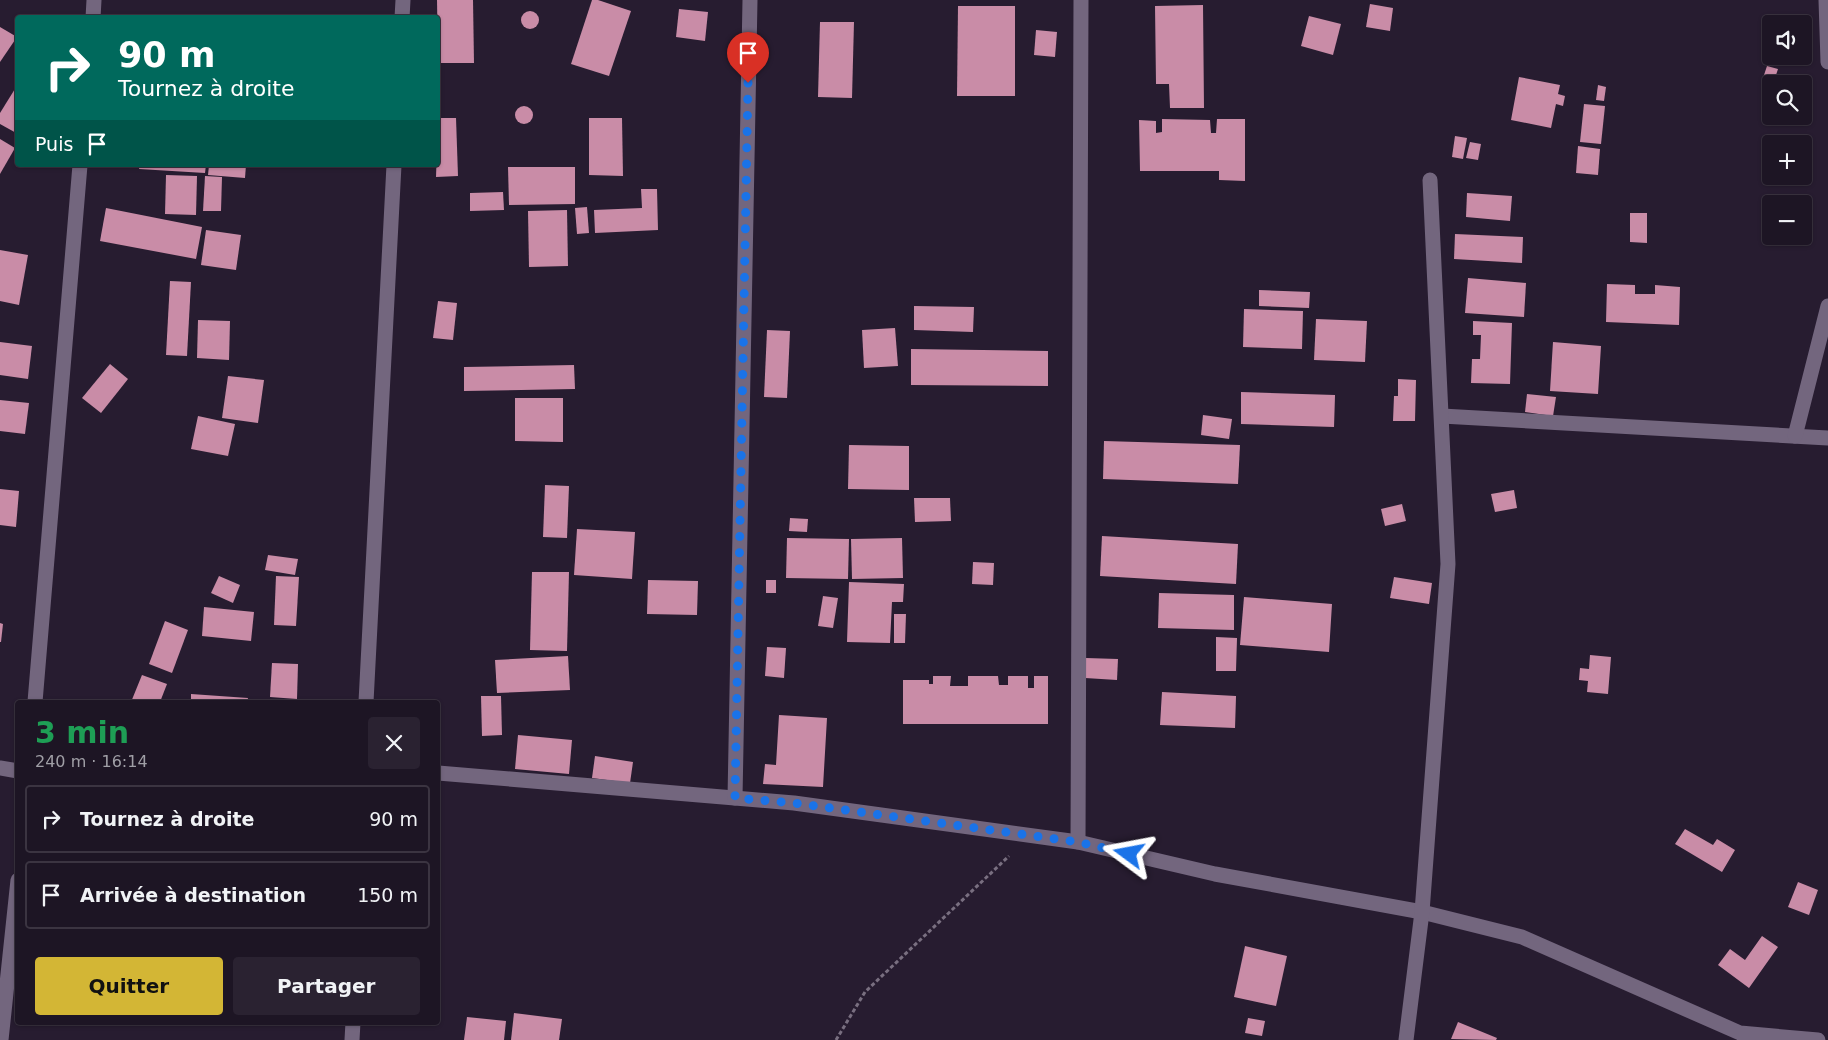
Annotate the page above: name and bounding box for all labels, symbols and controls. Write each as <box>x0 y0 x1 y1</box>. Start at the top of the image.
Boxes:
map controls <box>1762 15 1812 245</box>
button: sound <box>1762 15 1812 65</box>
pin <box>727 32 769 83</box>
icon: right <box>35 35 100 100</box>
text: 90 m <box>118 35 215 75</box>
icon: arrive <box>734 39 762 67</box>
button: search <box>1762 75 1812 125</box>
text: Tournez à droite <box>118 76 295 101</box>
icon: arrive <box>83 130 111 158</box>
text: Puis <box>35 133 73 155</box>
button: + <box>1762 135 1812 185</box>
button: − <box>1762 195 1812 245</box>
text: 3 min <box>35 715 129 750</box>
button: close <box>368 717 420 769</box>
text: 240 m · 16:14 <box>35 752 148 771</box>
icon: right <box>37 805 65 833</box>
text: Tournez à droite <box>80 808 254 830</box>
text: 90 m <box>369 808 418 830</box>
position arrow <box>1102 827 1154 879</box>
icon: arrive <box>37 881 65 909</box>
text: Arrivée à destination <box>80 884 306 906</box>
text: 150 m <box>357 884 418 906</box>
button: Quitter <box>35 957 223 1015</box>
button: Partager <box>233 957 420 1015</box>

